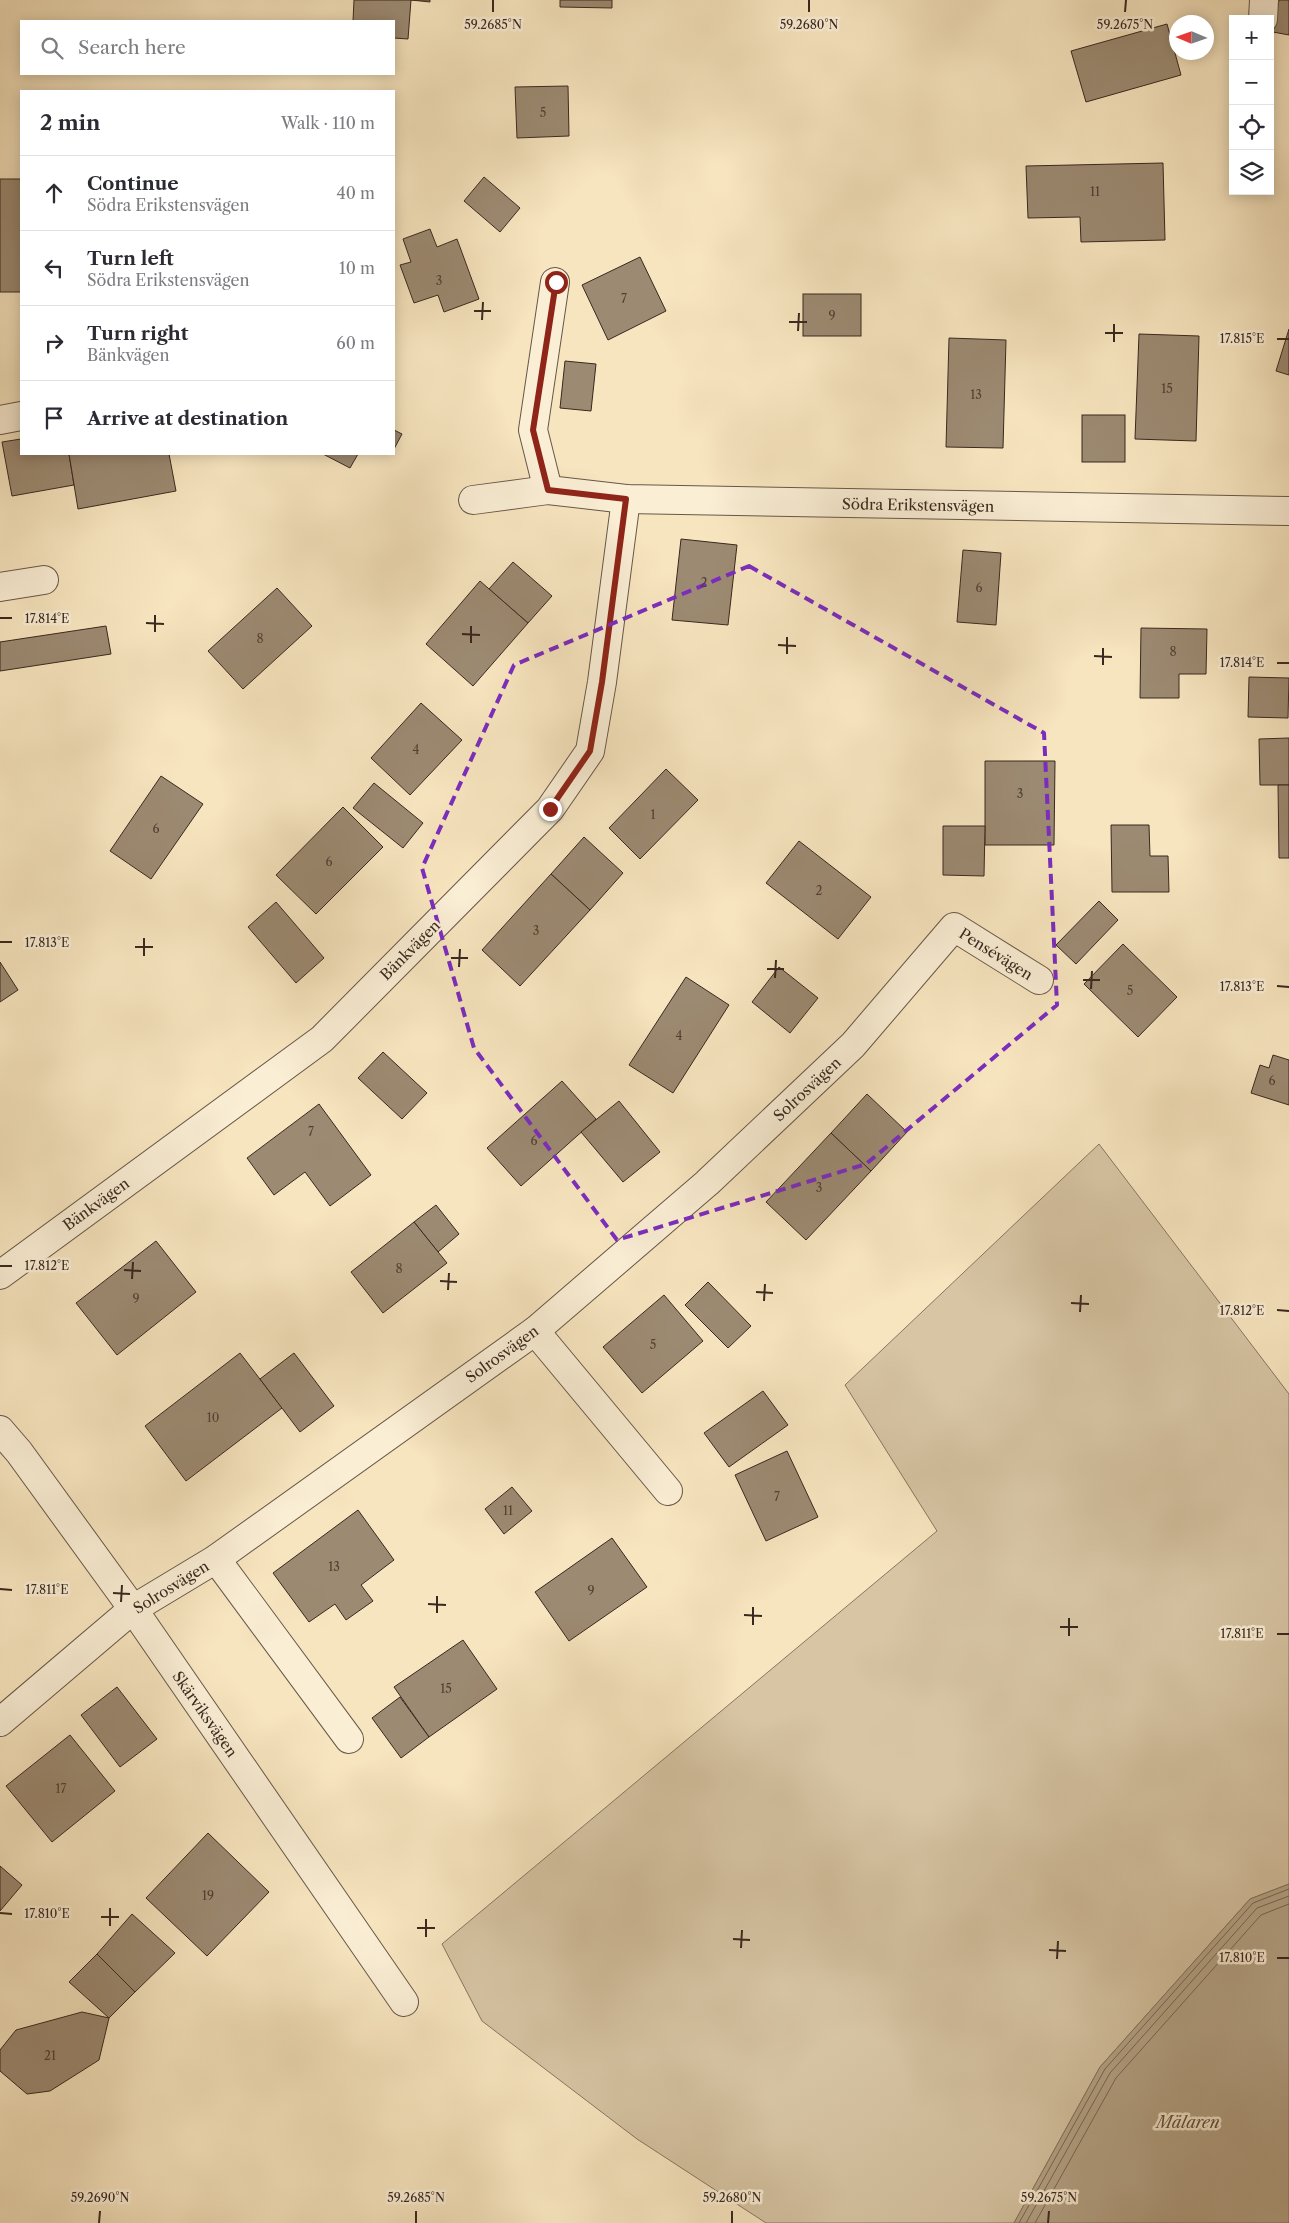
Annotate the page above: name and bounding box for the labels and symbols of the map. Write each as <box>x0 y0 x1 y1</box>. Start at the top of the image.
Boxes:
north arrow <box>1169 15 1214 60</box>
text: 59.2685°N <box>464 17 522 32</box>
text: 59.2680°N <box>780 17 838 32</box>
text: 59.2675°N <box>1097 17 1153 32</box>
house number: 5 <box>540 105 546 120</box>
house number: 11 <box>1090 184 1100 199</box>
route start <box>545 271 568 294</box>
house number: 3 <box>436 273 442 288</box>
house number: 7 <box>621 291 627 306</box>
house number: 9 <box>828 308 836 323</box>
text: 17.815°E <box>1220 331 1264 346</box>
house number: 15 <box>1161 381 1173 396</box>
house number: 13 <box>970 387 982 402</box>
street label: Södra Erikstensvägen <box>842 494 995 516</box>
house number: 2 <box>701 575 708 590</box>
house number: 6 <box>975 580 983 595</box>
text: 17.814°E <box>25 611 69 626</box>
house number: 8 <box>256 631 264 646</box>
house number: 8 <box>1169 644 1177 659</box>
text: 17.814°E <box>1220 655 1264 670</box>
house number: 4 <box>413 742 420 757</box>
house number: 3 <box>1017 786 1023 801</box>
route end <box>539 798 562 821</box>
house number: 1 <box>650 807 656 822</box>
house number: 6 <box>152 821 160 836</box>
house number: 6 <box>325 854 333 869</box>
house number: 2 <box>816 883 823 898</box>
street label: Bänkvägen <box>376 915 445 984</box>
house number: 3 <box>533 923 539 938</box>
street label: Pensévägen <box>956 924 1037 984</box>
text: 17.813°E <box>25 935 69 950</box>
text: 17.813°E <box>1220 979 1264 994</box>
house number: 5 <box>1127 983 1133 998</box>
house number: 4 <box>676 1028 683 1043</box>
street label: Solrosvägen <box>769 1052 845 1125</box>
house number: 6 <box>1268 1073 1276 1088</box>
house number: 7 <box>308 1124 314 1139</box>
house number: 6 <box>530 1133 538 1148</box>
street label: Bänkvägen <box>59 1173 133 1234</box>
house number: 3 <box>816 1180 822 1195</box>
text: 17.812°E <box>25 1258 69 1273</box>
house number: 8 <box>395 1261 403 1276</box>
house number: 9 <box>132 1291 140 1306</box>
text: 17.812°E <box>1220 1303 1264 1318</box>
street label: Solrosvägen <box>462 1321 543 1387</box>
house number: 5 <box>650 1337 656 1352</box>
house number: 10 <box>207 1410 219 1425</box>
house number: 7 <box>774 1489 780 1504</box>
house number: 11 <box>503 1503 513 1518</box>
street label: Solrosvägen <box>130 1556 213 1618</box>
house number: 13 <box>328 1559 340 1574</box>
text: 17.811°E <box>26 1582 68 1597</box>
house number: 9 <box>587 1583 595 1598</box>
text: 17.811°E <box>1221 1626 1263 1641</box>
street label: Skärviksvägen <box>168 1667 242 1761</box>
house number: 15 <box>440 1681 452 1696</box>
house number: 17 <box>56 1781 67 1796</box>
house number: 19 <box>202 1888 214 1903</box>
text: 17.810°E <box>24 1906 70 1921</box>
text: 17.810°E <box>1219 1950 1265 1965</box>
house number: 21 <box>44 2048 56 2063</box>
water label: Mälaren <box>1154 2112 1220 2132</box>
text: 59.2690°N <box>71 2190 129 2205</box>
text: 59.2685°N <box>387 2190 445 2205</box>
text: 59.2680°N <box>703 2190 761 2205</box>
text: 59.2675°N <box>1021 2190 1077 2205</box>

